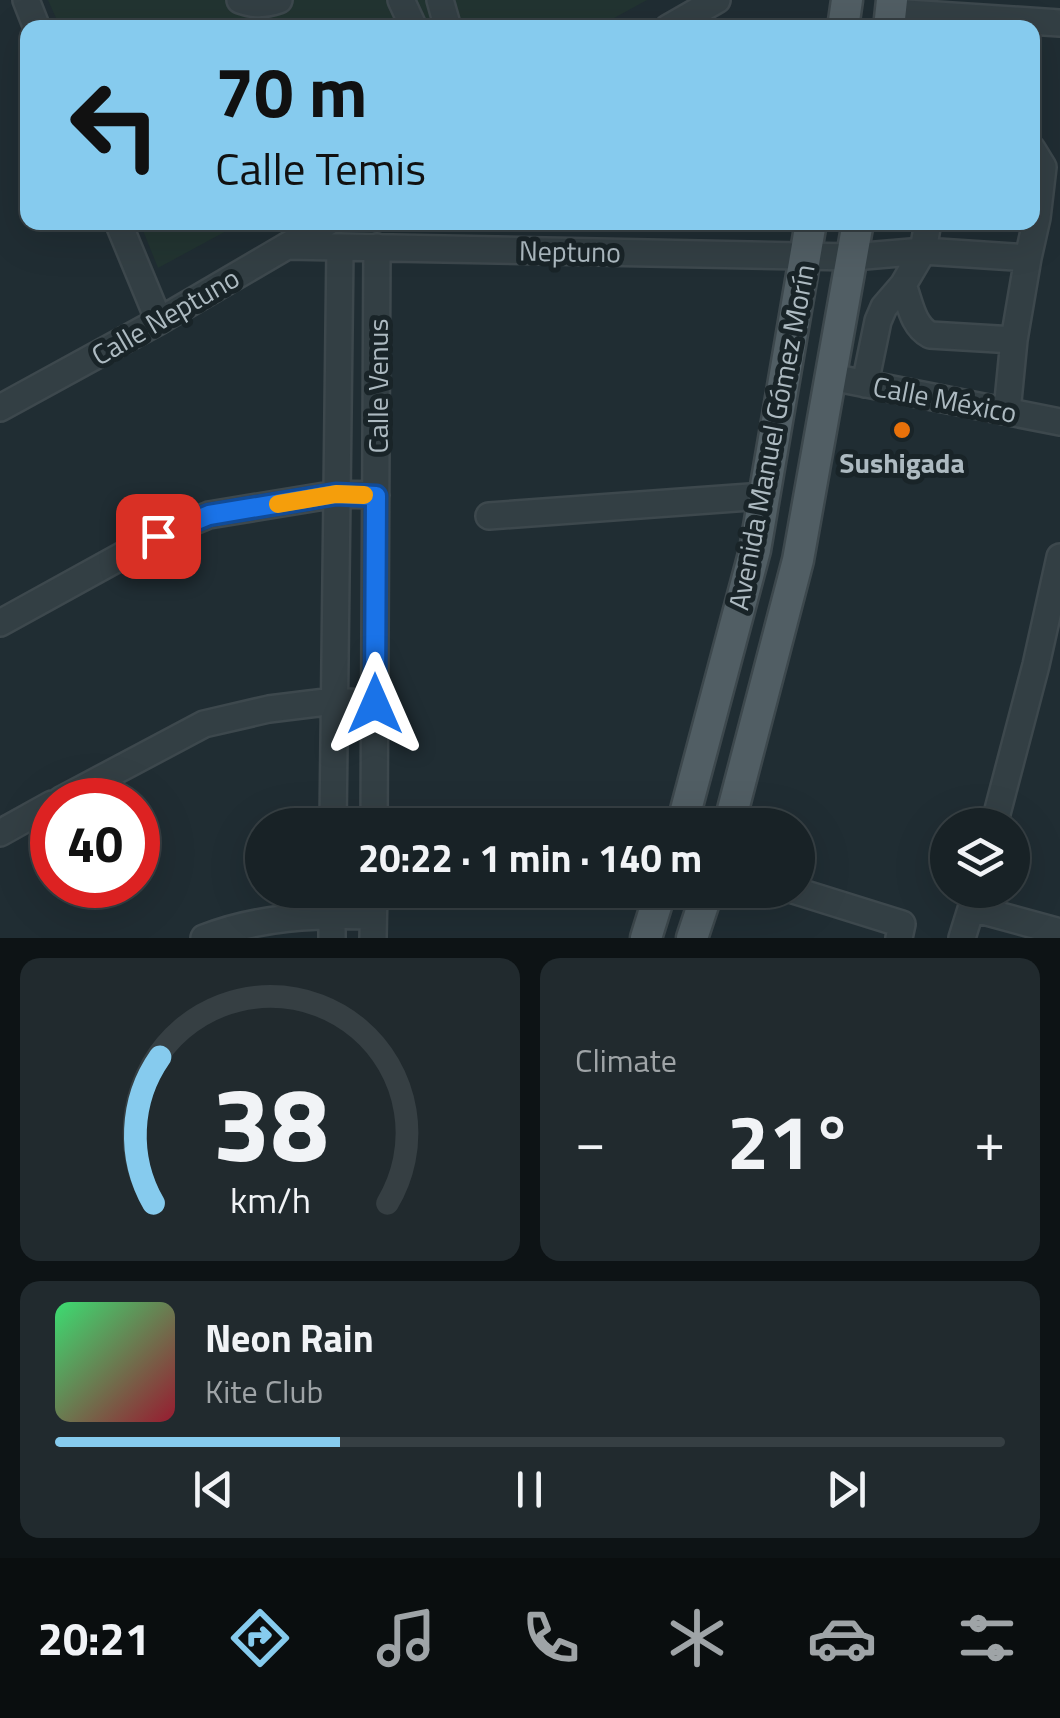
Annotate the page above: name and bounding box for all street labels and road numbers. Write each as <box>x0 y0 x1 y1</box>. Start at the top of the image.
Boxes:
street label: Neptuno <box>519 229 621 273</box>
street label: Calle Neptuno <box>83 256 247 376</box>
street label: Avenida Manuel Gómez Morín <box>716 260 826 614</box>
street label: Calle Venus <box>356 319 399 453</box>
street label: Calle México <box>869 364 1021 434</box>

